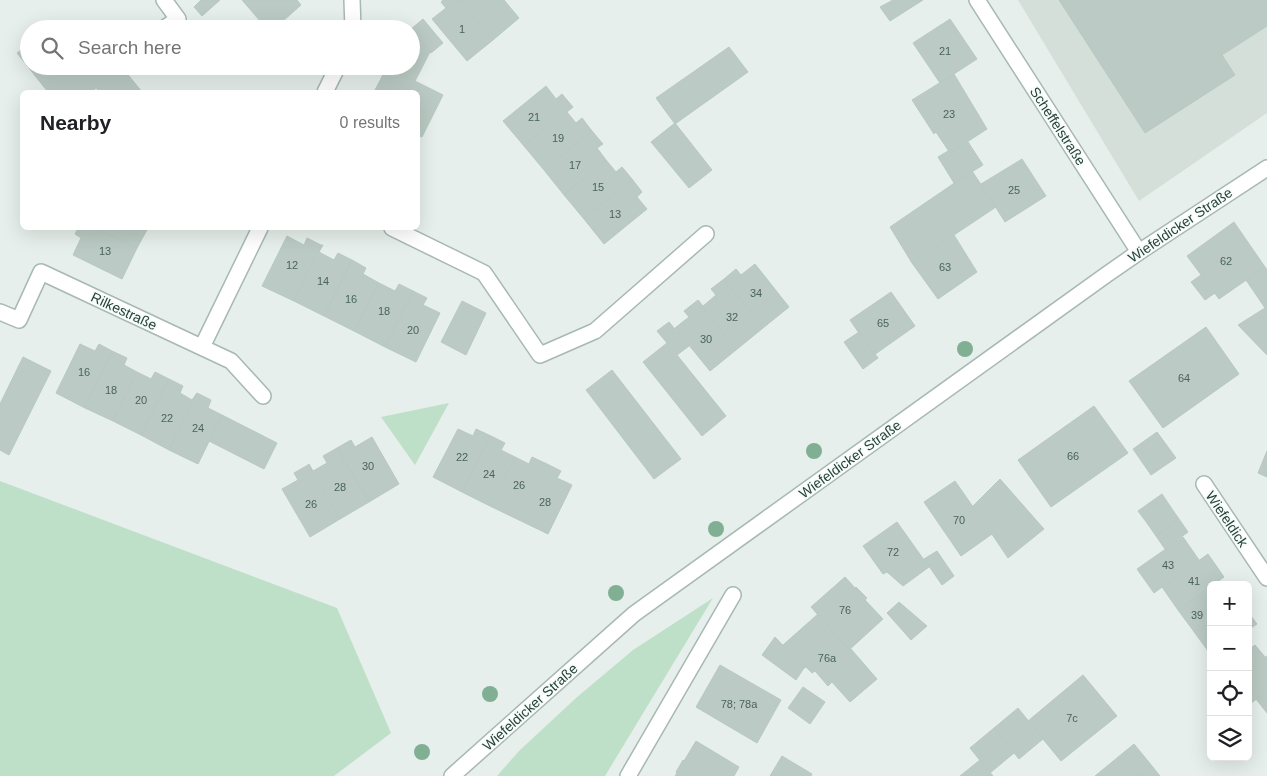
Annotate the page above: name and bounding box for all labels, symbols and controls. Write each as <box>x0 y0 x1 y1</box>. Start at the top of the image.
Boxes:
search box <box>20 20 420 75</box>
house number: 1 <box>459 23 465 35</box>
icon: search <box>38 34 66 62</box>
text: Search here <box>78 37 182 58</box>
house number: 21 <box>939 45 951 57</box>
street label: Scheffelstraße <box>1027 84 1089 168</box>
house number: 23 <box>943 108 955 120</box>
text: Nearby <box>40 111 111 134</box>
house number: 21 <box>528 111 540 123</box>
text: 0 results <box>340 114 400 131</box>
house number: 19 <box>552 132 564 144</box>
house number: 17 <box>569 159 581 171</box>
house number: 15 <box>592 181 604 193</box>
house number: 25 <box>1008 184 1020 196</box>
street label: Wiefeldicker Straße <box>1125 184 1235 266</box>
house number: 13 <box>609 208 621 220</box>
house number: 13 <box>99 245 111 257</box>
house number: 62 <box>1220 255 1232 267</box>
house number: 12 <box>286 259 298 271</box>
house number: 63 <box>939 261 951 273</box>
house number: 14 <box>317 275 329 287</box>
house number: 34 <box>750 287 762 299</box>
street label: Rilkestraße <box>89 289 160 333</box>
house number: 16 <box>345 293 357 305</box>
house number: 18 <box>378 305 390 317</box>
house number: 32 <box>726 311 738 323</box>
house number: 65 <box>877 317 889 329</box>
house number: 20 <box>407 324 419 336</box>
house number: 30 <box>700 333 712 345</box>
house number: 16 <box>78 366 90 378</box>
house number: 64 <box>1178 372 1190 384</box>
house number: 18 <box>105 384 117 396</box>
house number: 20 <box>135 394 147 406</box>
house number: 22 <box>161 412 173 424</box>
street label: Wiefeldicker Straße <box>796 417 904 501</box>
house number: 24 <box>192 422 204 434</box>
house number: 66 <box>1067 450 1079 462</box>
house number: 22 <box>456 451 468 463</box>
house number: 30 <box>362 460 374 472</box>
house number: 24 <box>483 468 495 480</box>
house number: 26 <box>513 479 525 491</box>
house number: 28 <box>334 481 346 493</box>
street label: Wiefeldick <box>1203 488 1252 551</box>
house number: 28 <box>539 496 551 508</box>
house number: 26 <box>305 498 317 510</box>
house number: 70 <box>953 514 965 526</box>
house number: 72 <box>887 546 899 558</box>
house number: 43 <box>1162 559 1174 571</box>
house number: 41 <box>1188 575 1200 587</box>
map controls <box>1207 581 1252 761</box>
button: + <box>1207 581 1252 626</box>
house number: 76 <box>839 604 851 616</box>
house number: 39 <box>1191 609 1203 621</box>
button: − <box>1207 626 1252 671</box>
house number: 76a <box>818 652 837 664</box>
street label: Wiefeldicker Straße <box>479 660 581 754</box>
button: locate <box>1207 671 1252 716</box>
house number: 78; 78a <box>721 698 758 710</box>
house number: 7c <box>1066 712 1078 724</box>
button: layers <box>1207 716 1252 761</box>

